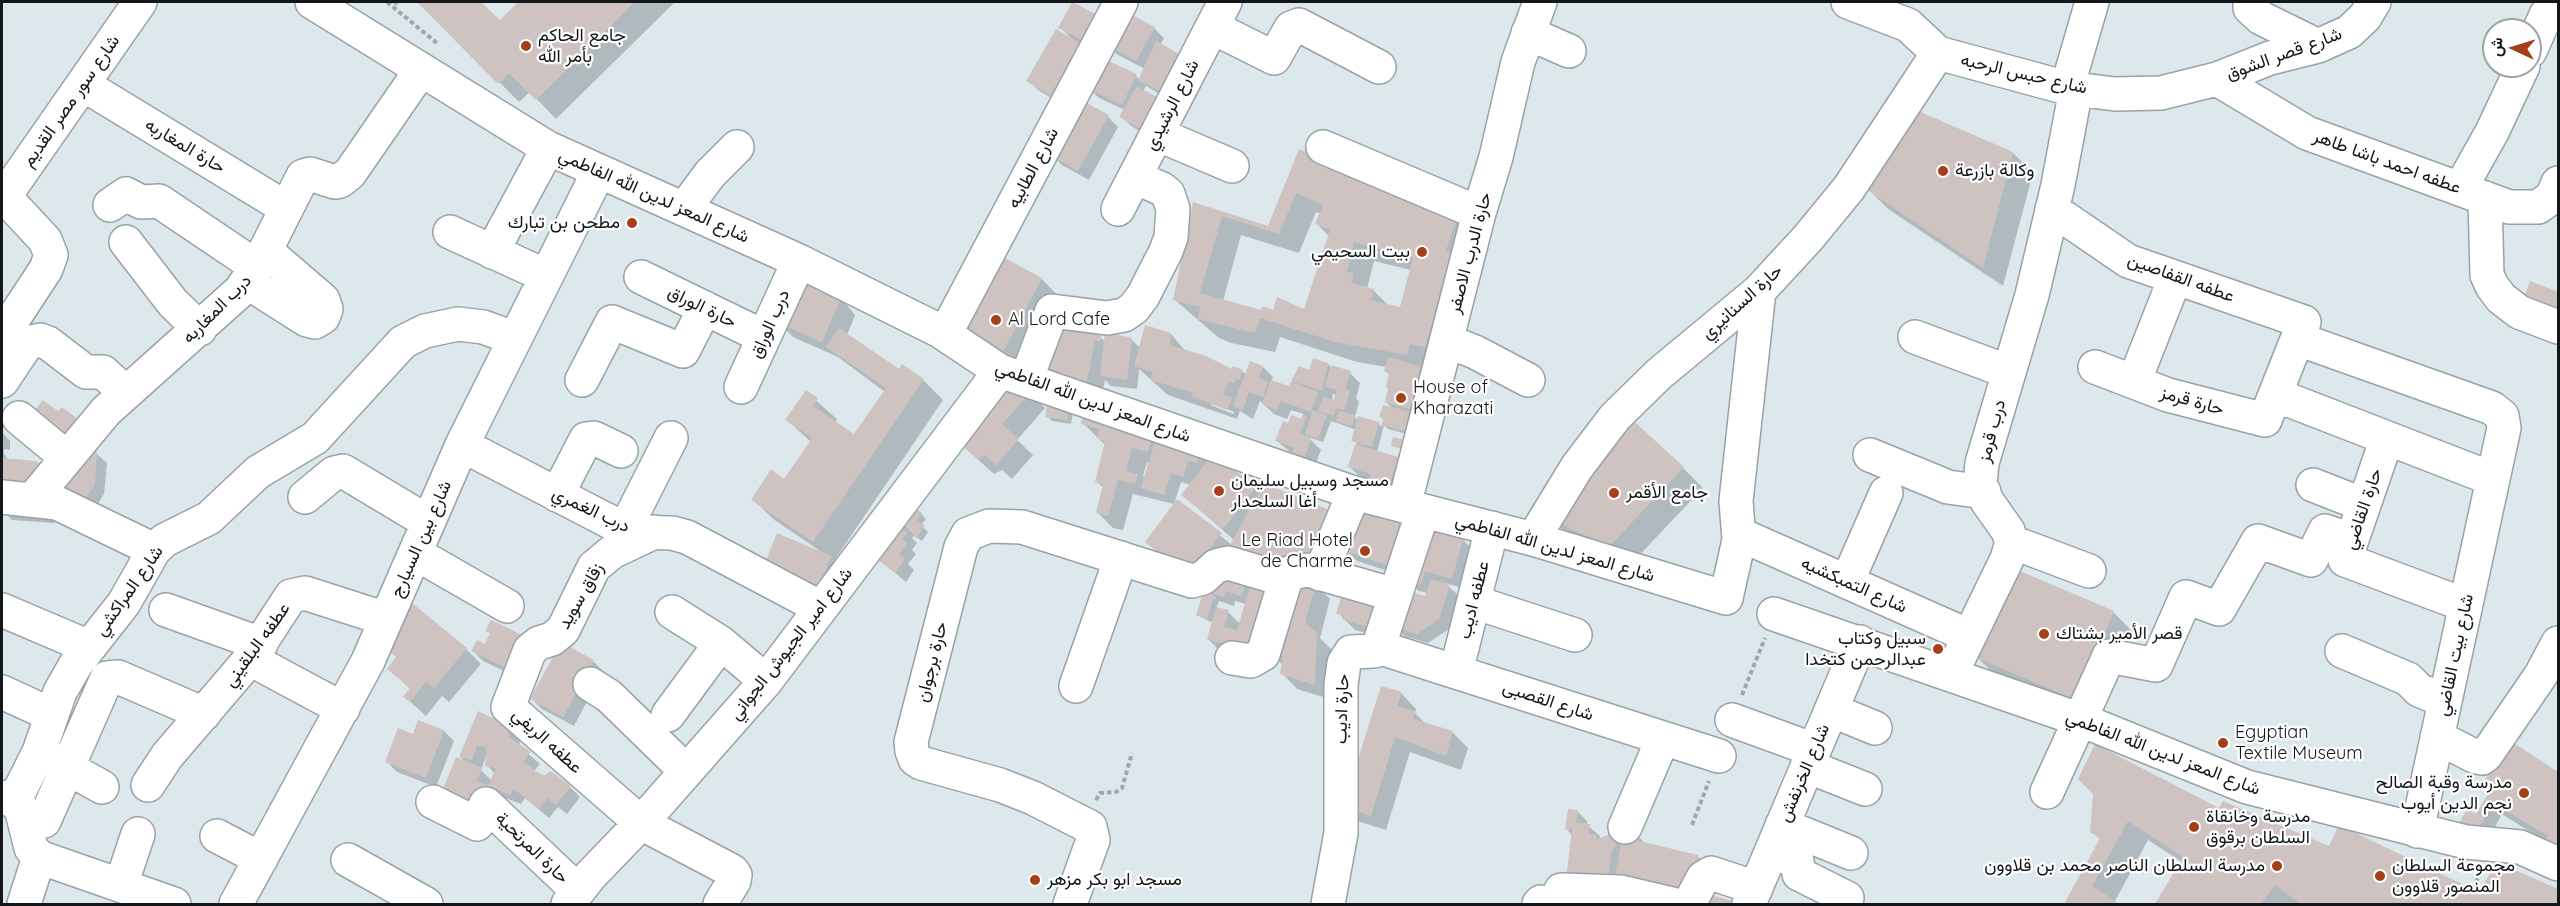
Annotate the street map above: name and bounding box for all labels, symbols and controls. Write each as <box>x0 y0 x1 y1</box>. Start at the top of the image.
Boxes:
north arrow <box>2482 18 2542 78</box>
street label: شارع قصر الشوق <box>2223 23 2345 85</box>
place label: جامع الحاكم بأمر الله <box>538 25 626 68</box>
street label: شارع سور مصر القديم <box>17 31 125 171</box>
text: ش <box>2485 37 2507 57</box>
marker: جامع الحاكم بأمر الله <box>519 39 533 53</box>
street label: شارع حبس الرحبه <box>1959 49 2089 99</box>
street label: شارع الرشيدي <box>1140 56 1204 154</box>
street label: حارة المغاربه <box>141 114 229 178</box>
street label: شارع الطابيه <box>1003 124 1063 212</box>
street label: عطفه احمد باشا طاهر <box>2310 125 2464 199</box>
street label: شارع المعز لدين الله الفاطمي <box>555 144 753 248</box>
place label: وكالة بازرعة <box>1955 160 2035 182</box>
marker: وكالة بازرعة <box>1936 164 1950 178</box>
street label: حارة الدرب الاصفر <box>1443 190 1497 316</box>
place label: مطحن بن تبارك <box>508 212 620 234</box>
marker: مطحن بن تبارك <box>625 216 639 230</box>
place label: بيت السحيمي <box>1311 241 1410 263</box>
marker: بيت السحيمي <box>1415 245 1429 259</box>
street label: عطفه القفاصين <box>2125 249 2237 307</box>
street label: حارة السنانيري <box>1697 260 1787 344</box>
street label: درب المغاربه <box>178 270 256 348</box>
street label: حارة الوراق <box>664 281 740 333</box>
street label: درب الوراق <box>745 286 795 362</box>
place label: Al Lord Cafe <box>1008 309 1110 331</box>
marker: Al Lord Cafe <box>989 313 1003 327</box>
street label: شارع المعز لدين الله الفاطمي <box>992 357 1194 447</box>
place label: House of Kharazati <box>1413 377 1493 420</box>
street label: حارة قرمز <box>2158 382 2226 420</box>
marker: House of Kharazati <box>1394 391 1408 405</box>
street label: درب قرمز <box>1973 397 2011 465</box>
street label: حارة القاضي <box>2339 465 2387 553</box>
place label: مسجد وسبيل سليمان أغا السلحدار <box>1231 470 1389 512</box>
street label: شارع بين السيارج <box>386 477 456 601</box>
place label: جامع الأقمر <box>1626 482 1708 504</box>
street label: درب الغمري <box>549 483 633 537</box>
marker: مسجد وسبيل سليمان أغا السلحدار <box>1212 484 1226 498</box>
marker: جامع الأقمر <box>1607 486 1621 500</box>
street label: شارع المعز لدين الله الفاطمي <box>1453 509 1657 587</box>
place label: Le Riad Hotel de Charme <box>1242 530 1353 572</box>
street label: شارع المراكشي <box>90 542 168 640</box>
marker: Le Riad Hotel de Charme <box>1358 544 1372 558</box>
street label: شارع التمبكشيه <box>1798 552 1910 618</box>
street label: زقاق سويد <box>553 559 609 633</box>
street label: عطفه اديب <box>1454 559 1494 641</box>
street label: شارع امير الجيوش الجواني <box>725 563 857 725</box>
street label: شارع بيت القاضي <box>2432 592 2478 718</box>
street label: عطفه البلقيني <box>219 598 295 692</box>
street label: حارة برجوان <box>912 620 952 704</box>
place label: قصر الأمير بشتاك <box>2056 623 2183 645</box>
marker: قصر الأمير بشتاك <box>2037 627 2051 641</box>
place label: سبيل وكتاب عبدالرحمن كتخدا <box>1805 628 1926 670</box>
marker: سبيل وكتاب عبدالرحمن كتخدا <box>1931 642 1945 656</box>
street label: حارة اديب <box>1330 674 1354 744</box>
street label: شارع القصبى <box>1500 676 1596 726</box>
street label: عطفه الريفي <box>507 704 587 778</box>
street label: شارع المعز لدين الله الفاطمي <box>2063 706 2263 800</box>
street label: شارع الخرنفش <box>1774 721 1834 825</box>
place label: Egyptian Textile Museum <box>2235 722 2363 764</box>
marker: Egyptian Textile Museum <box>2216 736 2230 750</box>
place label: مدرسة وقبة الصالح نجم الدين أيوب <box>2376 772 2512 814</box>
marker: مدرسة وقبة الصالح نجم الدين أيوب <box>2517 786 2531 800</box>
place label: مدرسة وخانقاة السلطان برقوق <box>2206 806 2310 848</box>
street label: حارة المرتحية <box>491 808 573 888</box>
marker: مدرسة وخانقاة السلطان برقوق <box>2187 820 2201 834</box>
place label: مدرسة السلطان الناصر محمد بن قلاوون <box>1984 855 2265 877</box>
place label: مجموعة السلطان المنصور قلاوون <box>2392 855 2515 898</box>
marker: مدرسة السلطان الناصر محمد بن قلاوون <box>2270 859 2284 873</box>
place label: مسجد ابو بكر مزهر <box>1047 869 1182 891</box>
marker: مجموعة السلطان المنصور قلاوون <box>2373 869 2387 883</box>
marker: مسجد ابو بكر مزهر <box>1028 873 1042 887</box>

